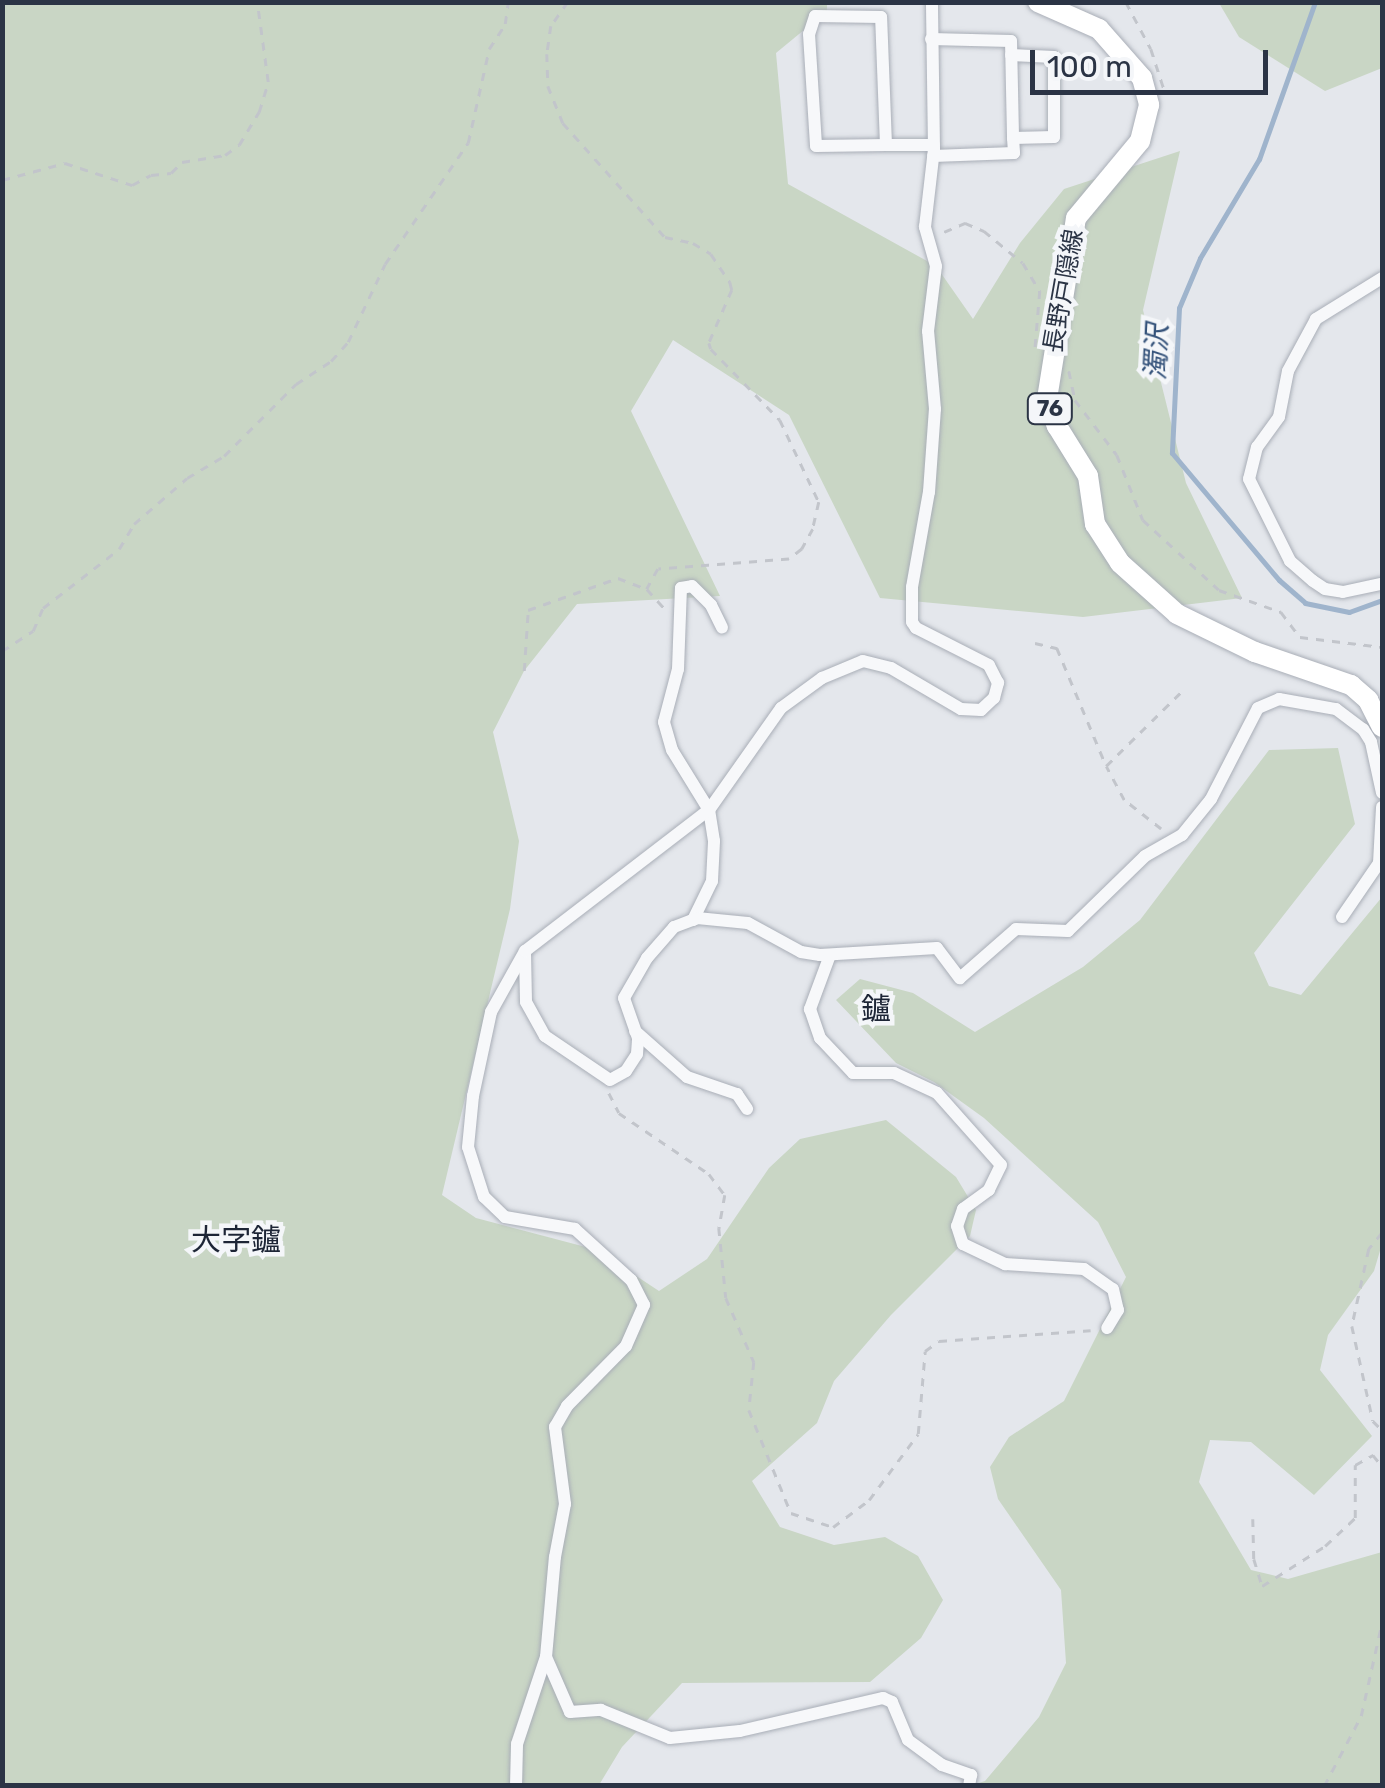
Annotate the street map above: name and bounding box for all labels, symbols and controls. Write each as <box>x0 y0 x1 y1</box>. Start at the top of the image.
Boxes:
scale bar <box>1035 30 1272 92</box>
text: 100 m <box>1047 49 1132 85</box>
street label: 長野戸隠線 <box>1038 227 1090 355</box>
water label: 濁沢 <box>1139 323 1175 381</box>
road number: 76 <box>1025 392 1075 426</box>
district label: 鑪 <box>861 991 891 1027</box>
district label: 大字鑪 <box>191 1222 281 1258</box>

